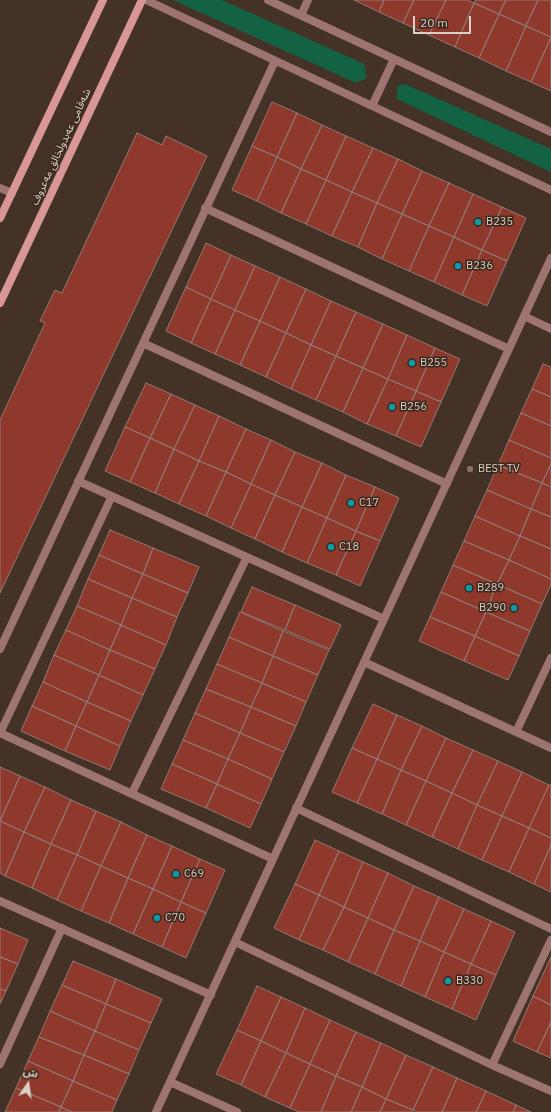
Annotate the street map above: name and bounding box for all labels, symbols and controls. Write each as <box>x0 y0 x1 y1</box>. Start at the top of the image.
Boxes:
scale bar <box>415 8 473 34</box>
text: 20 m <box>420 15 448 30</box>
street label: شەقامی عەبدولخالق مەعروف <box>28 87 94 207</box>
place label: B235 <box>486 215 513 229</box>
marker: B235 <box>473 217 483 227</box>
place label: B236 <box>466 259 493 273</box>
marker: B236 <box>453 261 463 271</box>
place label: B255 <box>420 356 447 370</box>
marker: B255 <box>407 358 417 368</box>
place label: B256 <box>400 400 427 414</box>
marker: B256 <box>387 402 397 412</box>
place label: BEST TV <box>478 462 520 476</box>
marker: BEST TV <box>465 464 475 474</box>
place label: C17 <box>359 496 379 510</box>
marker: C17 <box>346 498 356 508</box>
place label: C18 <box>339 540 359 554</box>
marker: C18 <box>326 542 336 552</box>
place label: B289 <box>477 581 504 595</box>
marker: B289 <box>464 583 474 593</box>
place label: B290 <box>479 601 506 615</box>
marker: B290 <box>509 603 519 613</box>
place label: C69 <box>184 867 204 881</box>
marker: C69 <box>171 869 181 879</box>
place label: C70 <box>165 911 185 925</box>
marker: C70 <box>152 913 162 923</box>
place label: B330 <box>456 974 483 988</box>
marker: B330 <box>443 976 453 986</box>
north arrow <box>8 1064 48 1104</box>
text: ش <box>22 1064 40 1081</box>

